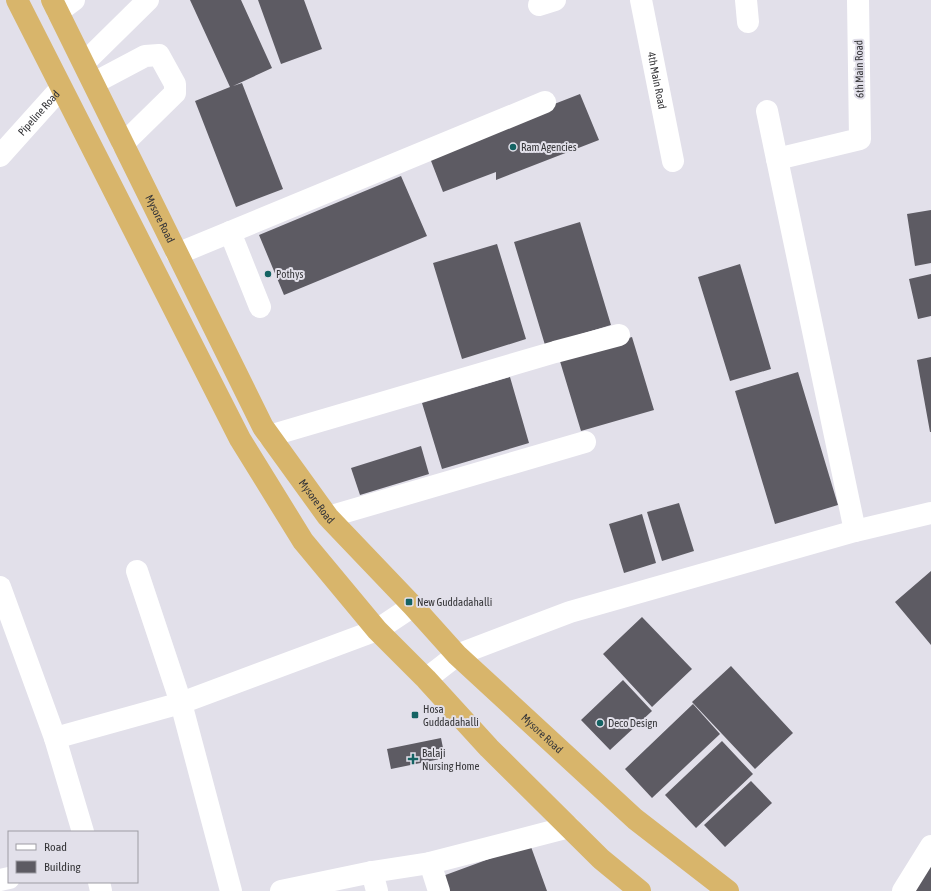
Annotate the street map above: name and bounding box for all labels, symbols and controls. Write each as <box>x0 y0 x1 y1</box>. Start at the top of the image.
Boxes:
street label: 6th Main Road <box>852 40 866 98</box>
street label: 4th Main Road <box>645 51 669 110</box>
street label: Pipeline Road <box>15 88 62 138</box>
place label: Ram Agencies <box>521 141 577 153</box>
marker: Ram Agencies <box>508 142 518 152</box>
street label: Mysore Road <box>143 193 177 245</box>
place label: Pothys <box>276 268 303 280</box>
marker: Pothys <box>263 269 273 279</box>
street label: Mysore Road <box>297 477 337 526</box>
place label: New Guddadahalli <box>417 596 492 608</box>
marker: New Guddadahalli <box>404 597 414 607</box>
place label: Hosa Guddadahalli <box>423 703 479 728</box>
marker: Hosa Guddadahalli <box>410 710 420 720</box>
street label: Mysore Road <box>519 711 565 755</box>
place label: Deco Design <box>608 717 657 729</box>
marker: Deco Design <box>595 718 605 728</box>
place label: Balaji Nursing Home <box>422 747 480 772</box>
marker: Balaji Nursing Home <box>407 753 419 765</box>
legend <box>8 831 138 883</box>
text: Road <box>44 840 67 854</box>
text: Building <box>44 860 82 874</box>

